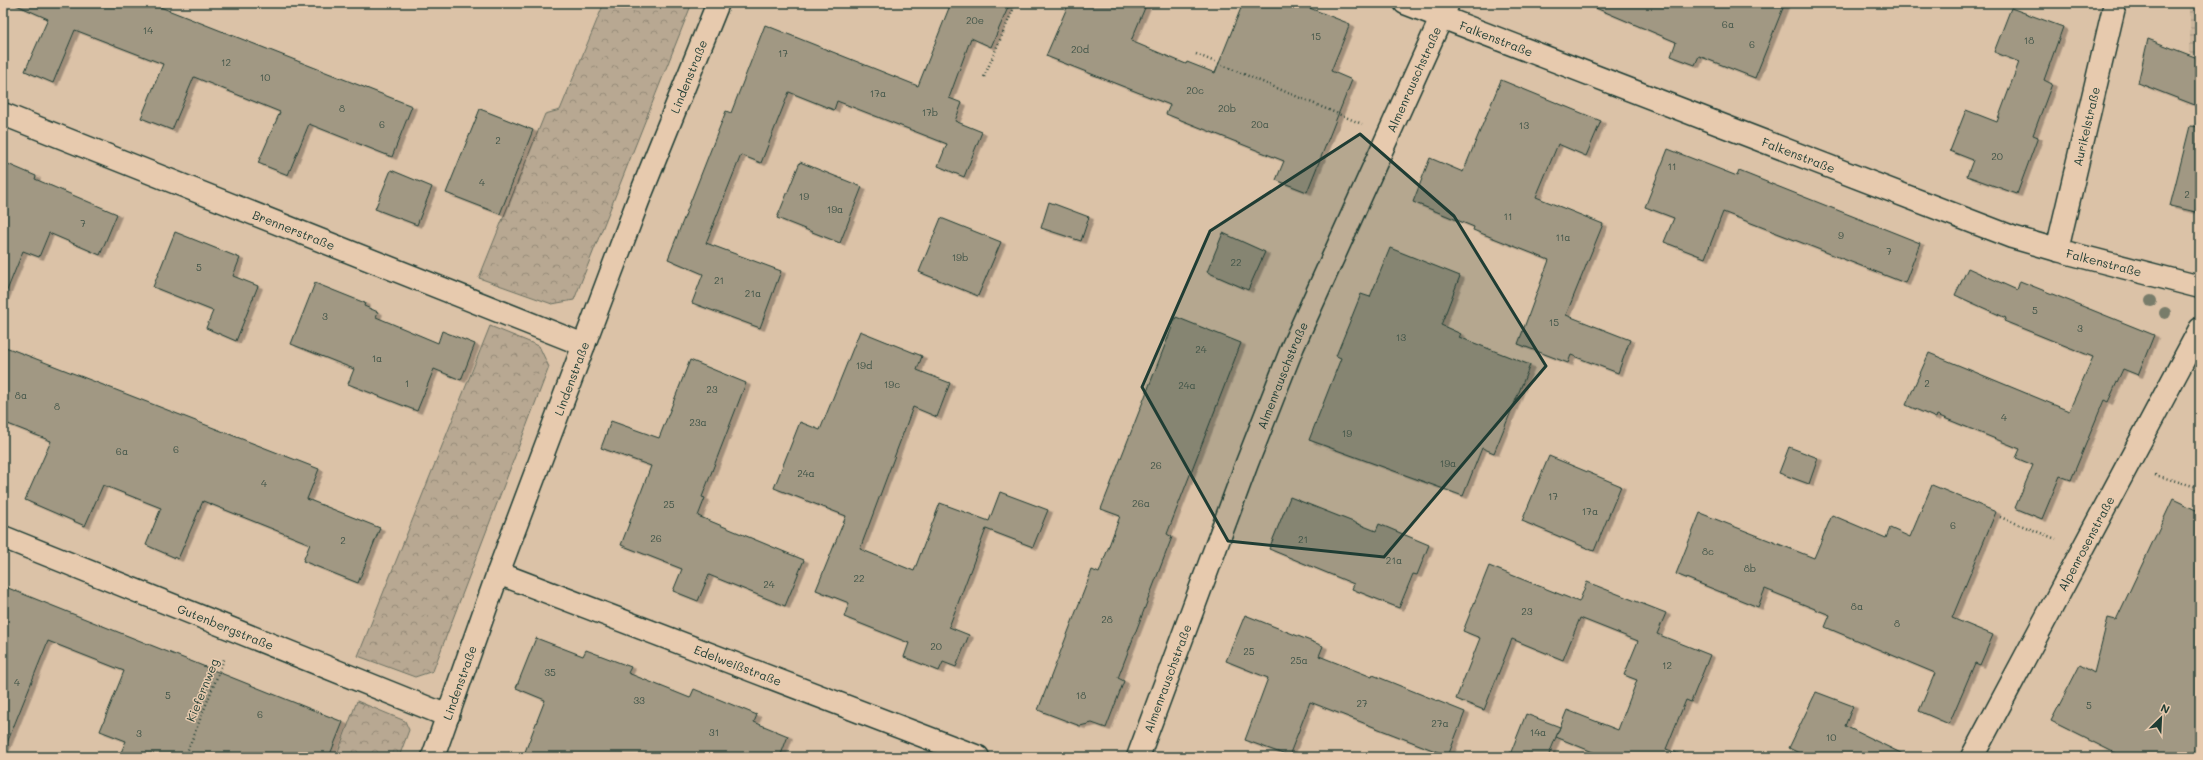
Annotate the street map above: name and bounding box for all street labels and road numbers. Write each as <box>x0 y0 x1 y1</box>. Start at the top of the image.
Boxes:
street label: Falkenstraße <box>1457 17 1535 60</box>
street label: Almenrauschstraße <box>1383 24 1444 135</box>
street label: Lindenstraße <box>666 37 710 116</box>
street label: Aurikelstraße <box>2069 85 2103 168</box>
street label: Falkenstraße <box>1760 133 1838 176</box>
street label: Brennerstraße <box>250 206 337 253</box>
street label: Falkenstraße <box>2065 245 2144 280</box>
street label: Almenrauschstraße <box>1253 319 1311 431</box>
street label: Lindenstraße <box>550 339 592 418</box>
street label: Alpenrosenstraße <box>2054 493 2118 594</box>
street label: Gutenbergstraße <box>175 600 276 653</box>
street label: Almenrauschstraße <box>1140 622 1195 735</box>
street label: Edelweißstraße <box>692 641 784 689</box>
street label: Lindenstraße <box>439 643 480 722</box>
street label: Kiefernweg <box>182 656 222 724</box>

